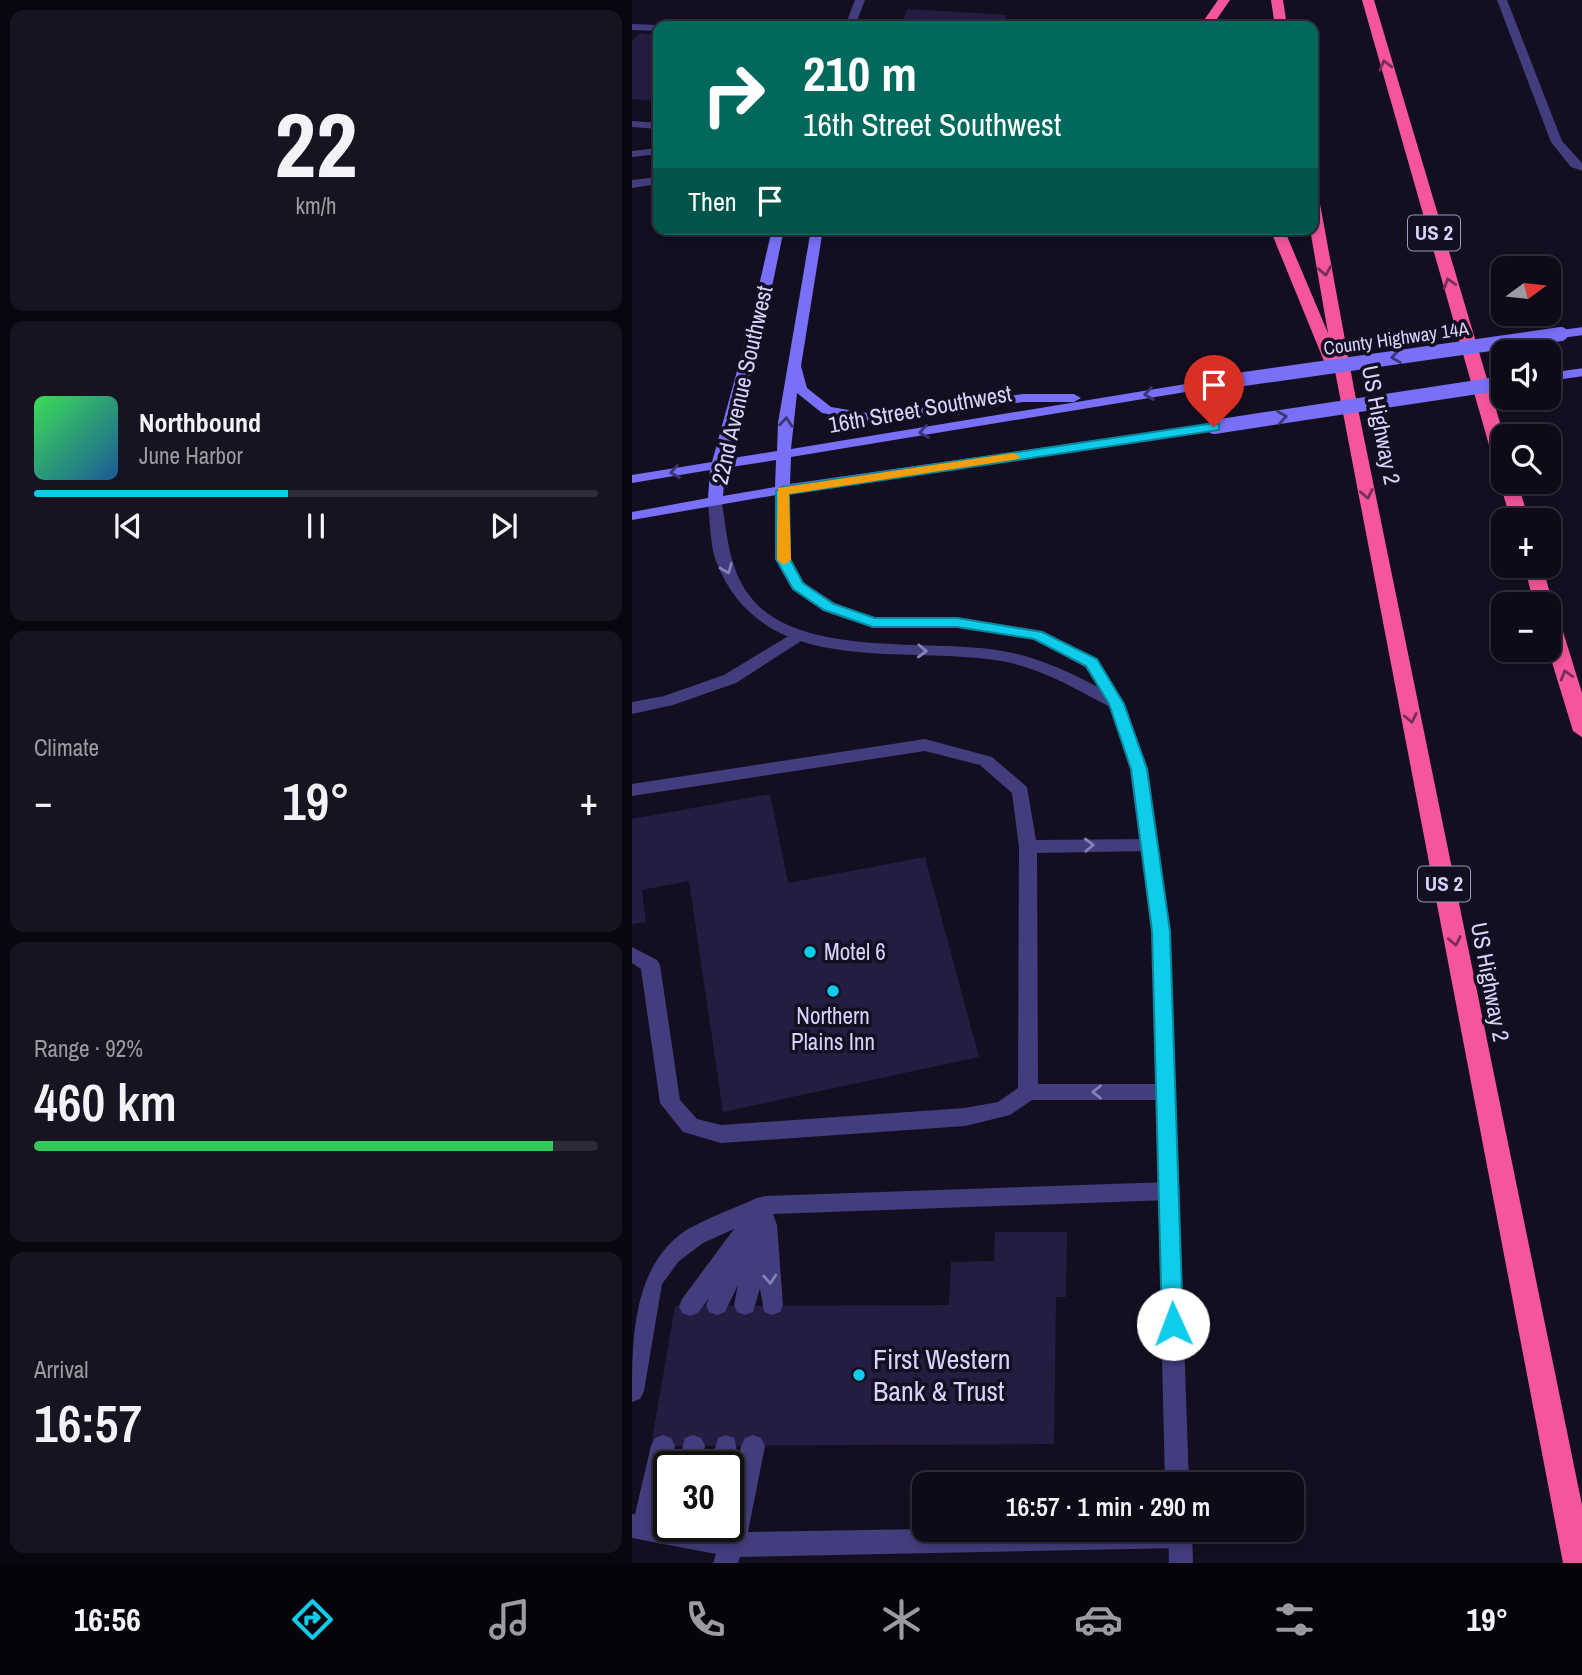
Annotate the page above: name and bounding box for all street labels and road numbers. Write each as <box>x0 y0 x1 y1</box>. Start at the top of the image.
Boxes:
road number: US 2 <box>1408 216 1460 250</box>
street label: 22nd Avenue Southwest <box>704 282 779 487</box>
street label: County Highway 14A <box>1322 315 1471 361</box>
street label: US Highway 2 <box>1355 363 1408 487</box>
street label: 16th Street Southwest <box>826 377 1014 440</box>
road number: US 2 <box>1418 866 1470 902</box>
street label: US Highway 2 <box>1464 920 1517 1044</box>

